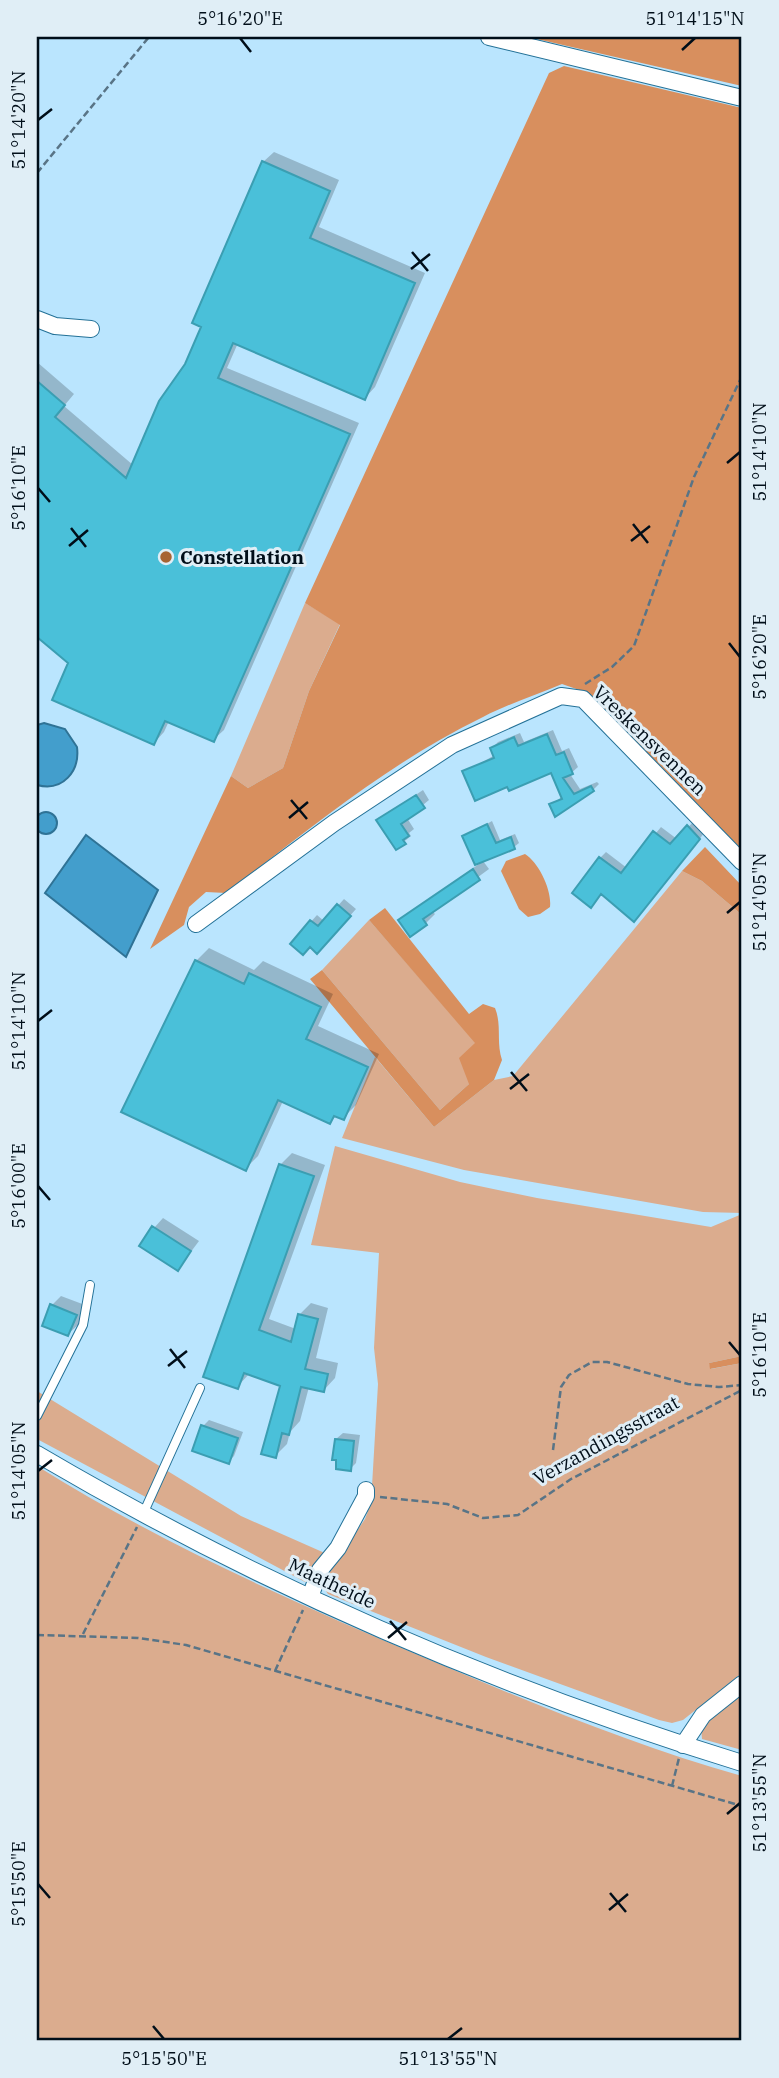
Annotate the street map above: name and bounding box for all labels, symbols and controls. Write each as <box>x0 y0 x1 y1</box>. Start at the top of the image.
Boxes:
text: 5°16'20"E <box>197 7 283 30</box>
text: 51°14'15"N <box>646 7 745 30</box>
text: 51°14'20"N <box>7 71 30 170</box>
text: 51°14'10"N <box>748 403 771 502</box>
text: 5°16'10"E <box>7 445 30 531</box>
place label: Constellation <box>180 545 304 569</box>
marker: Constellation <box>158 549 174 565</box>
text: 5°16'20"E <box>748 614 771 700</box>
street label: Vreskensvennen <box>588 680 712 800</box>
text: 51°14'05"N <box>748 853 771 952</box>
text: 51°14'10"N <box>7 972 30 1071</box>
text: 5°16'00"E <box>7 1143 30 1229</box>
text: 5°16'10"E <box>748 1312 771 1398</box>
street label: Verzandingsstraat <box>529 1390 683 1490</box>
text: 51°14'05"N <box>7 1422 30 1521</box>
street label: Maatheide <box>285 1552 379 1614</box>
text: 51°13'55"N <box>748 1754 771 1853</box>
text: 5°15'50"E <box>7 1841 30 1927</box>
text: 5°15'50"E <box>121 2047 207 2070</box>
text: 51°13'55"N <box>399 2047 498 2070</box>

